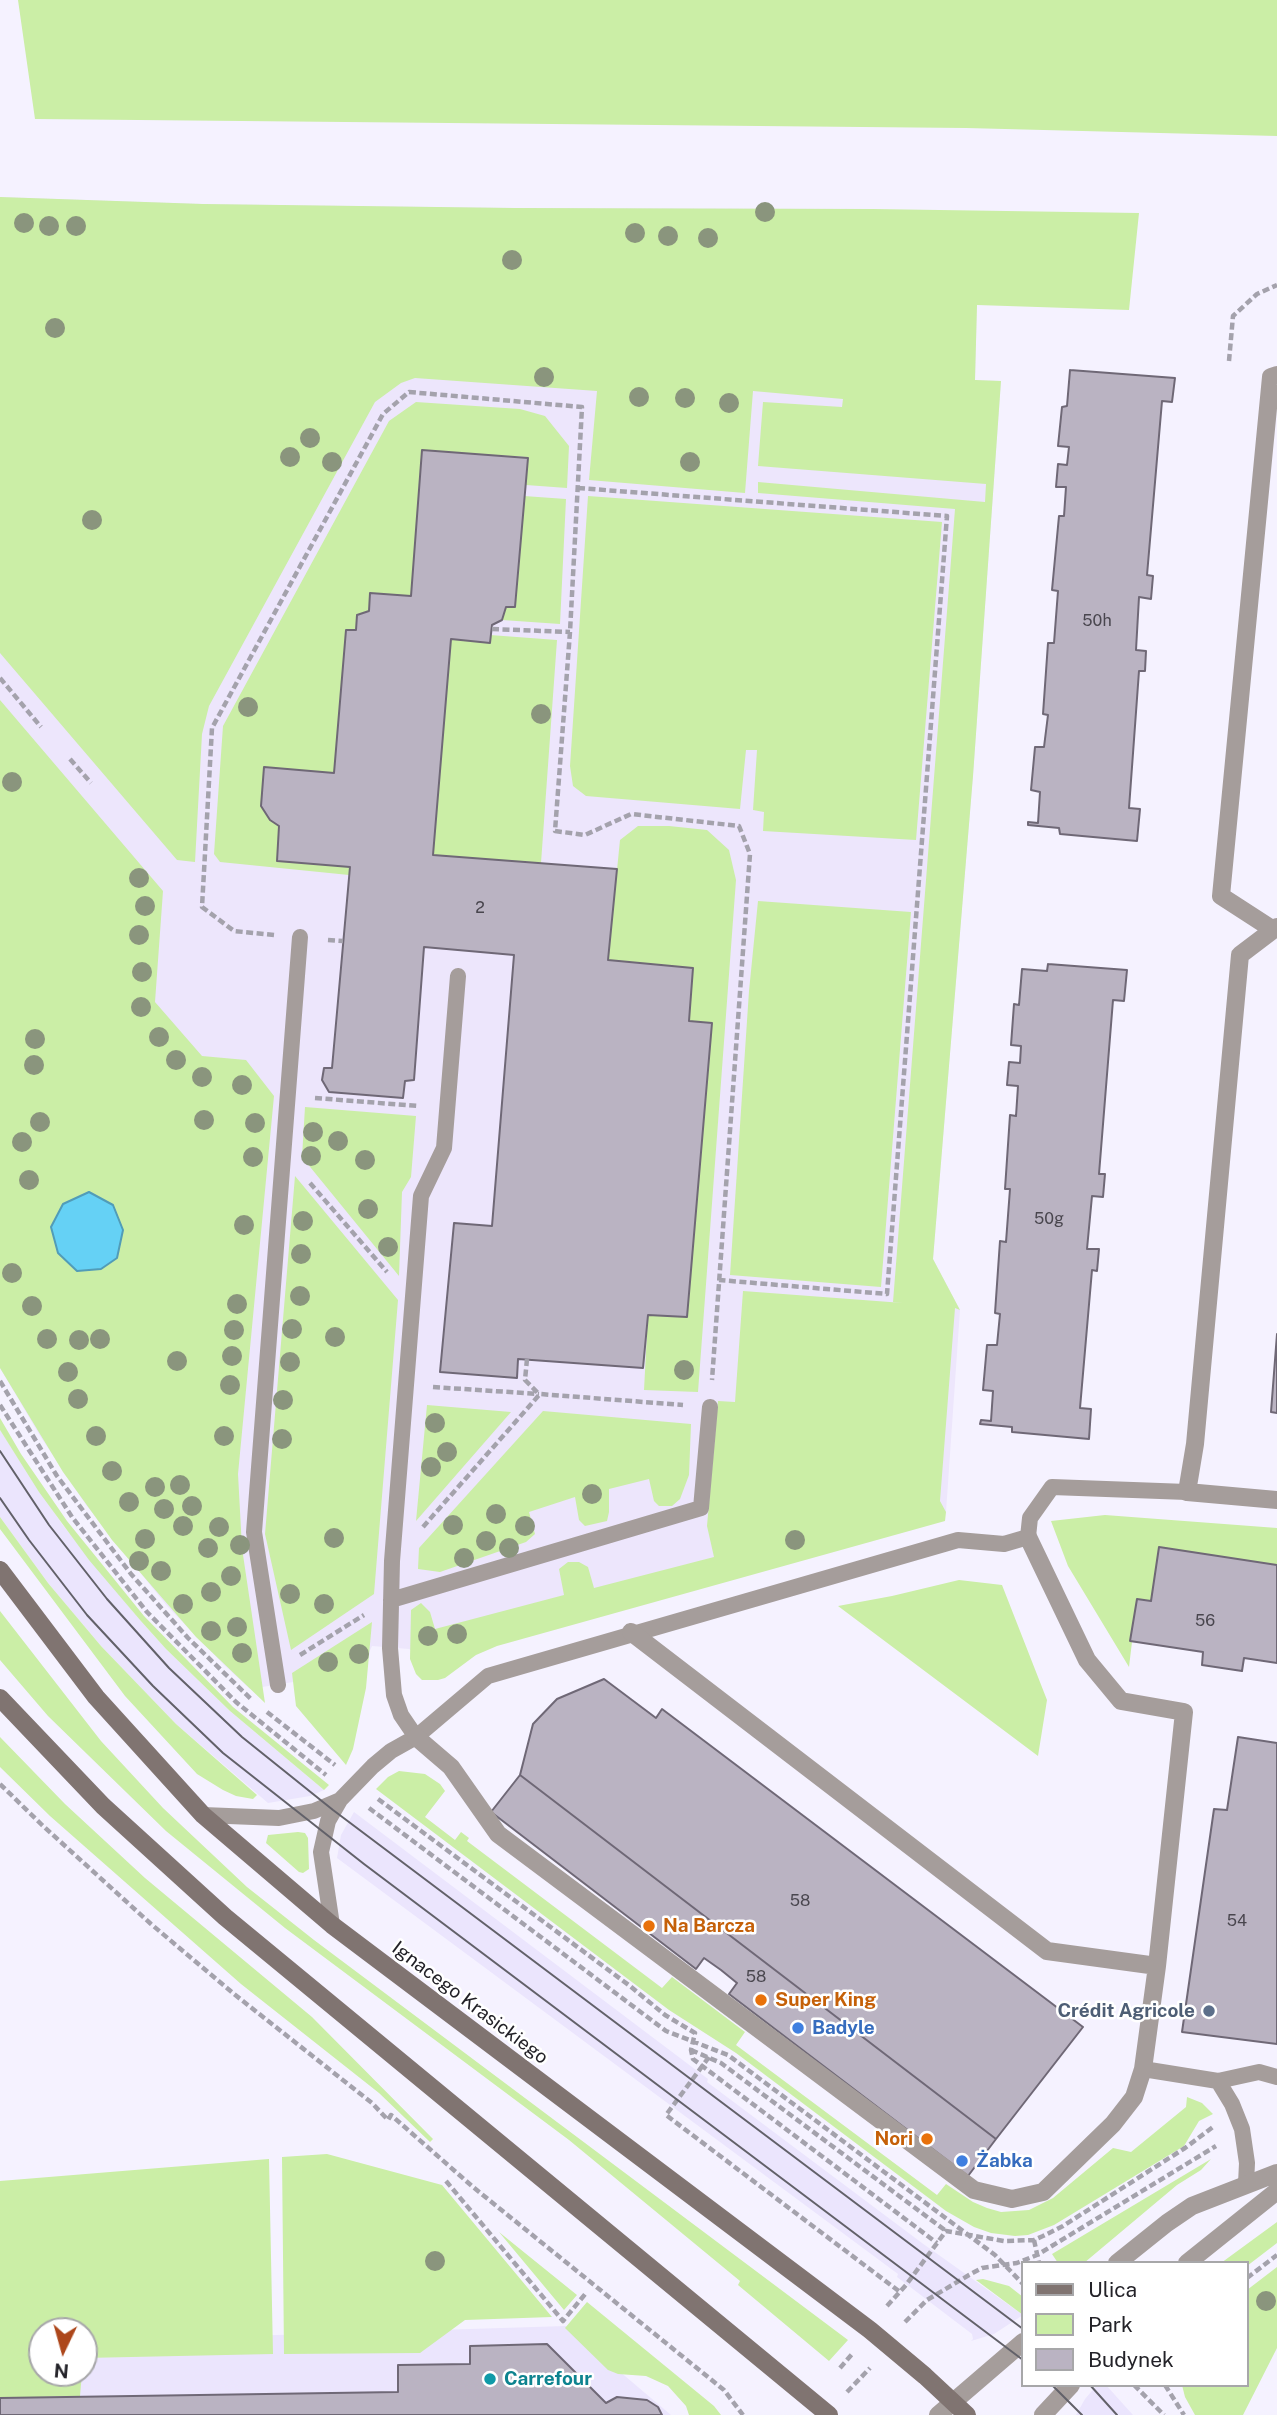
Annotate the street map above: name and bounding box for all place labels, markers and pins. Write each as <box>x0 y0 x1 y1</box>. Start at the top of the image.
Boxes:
place label: Na Barcza <box>663 1915 755 1937</box>
marker: Na Barcza <box>641 1918 657 1934</box>
place label: Super King <box>775 1989 876 2011</box>
marker: Super King <box>753 1992 769 2008</box>
place label: Crédit Agricole <box>1057 2000 1195 2022</box>
marker: Crédit Agricole <box>1201 2003 1217 2019</box>
place label: Badyle <box>812 2017 875 2039</box>
marker: Badyle <box>790 2020 806 2036</box>
place label: Nori <box>875 2128 913 2150</box>
marker: Nori <box>919 2131 935 2147</box>
place label: Żabka <box>976 2150 1033 2172</box>
marker: Żabka <box>954 2153 970 2169</box>
place label: Carrefour <box>504 2368 592 2390</box>
marker: Carrefour <box>482 2371 498 2387</box>

